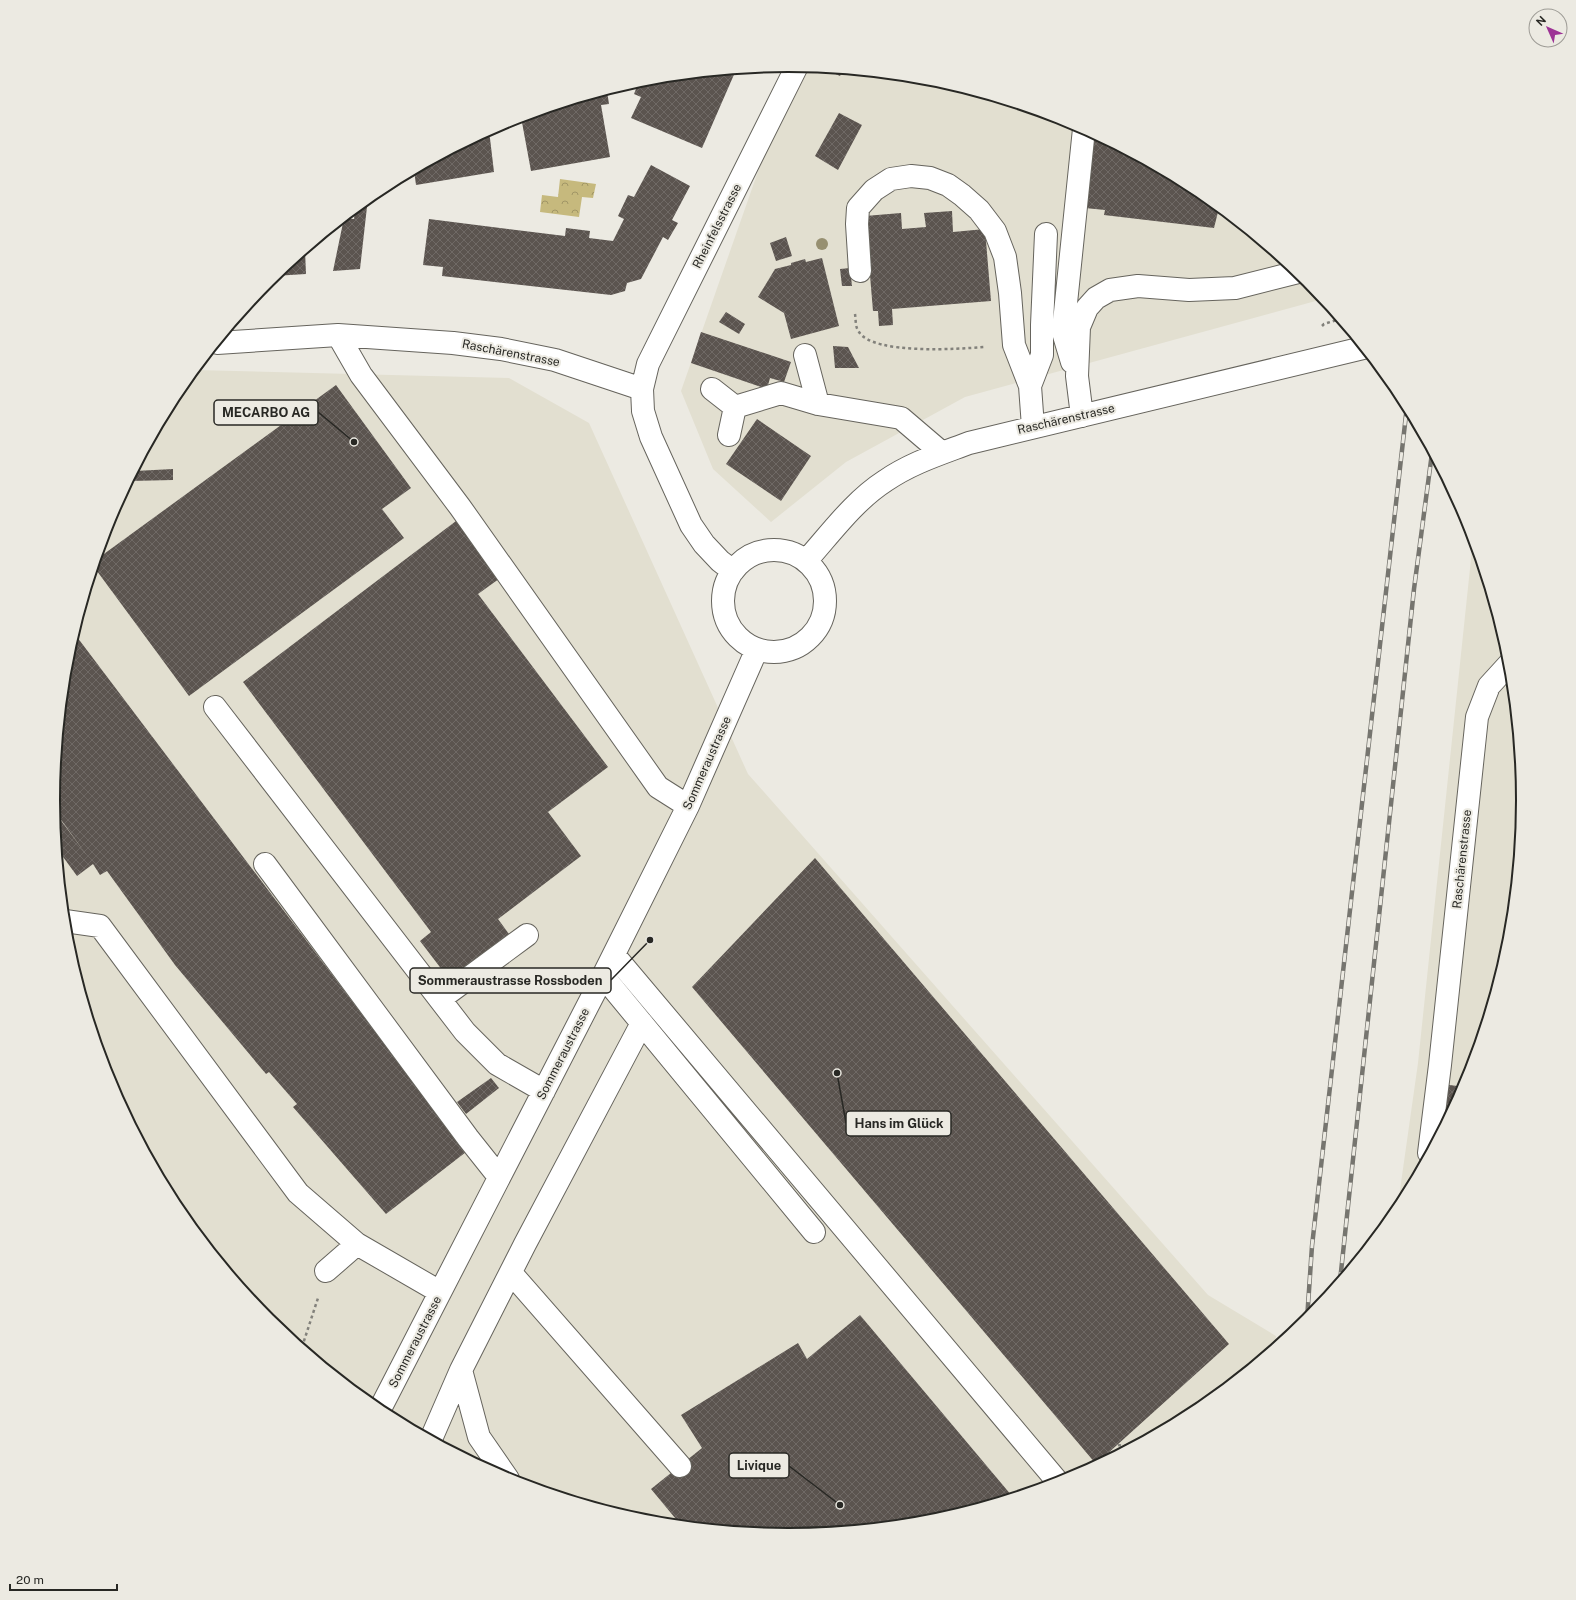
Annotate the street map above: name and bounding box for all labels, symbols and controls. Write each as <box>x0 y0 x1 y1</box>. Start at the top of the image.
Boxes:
north arrow <box>1528 8 1568 48</box>
text: N <box>1534 14 1548 28</box>
street label: Rheinfelsstrasse <box>690 181 744 271</box>
street label: Raschärenstrasse <box>461 337 561 369</box>
callout: MECARBO AG <box>214 400 318 425</box>
street label: Raschärenstrasse <box>1016 401 1116 437</box>
text: MECARBO AG <box>222 405 310 420</box>
street label: Sommeraustrasse <box>680 714 734 812</box>
street label: Raschärenstrasse <box>1450 809 1474 909</box>
callout: Sommeraustrasse Rossboden <box>410 968 611 993</box>
text: Sommeraustrasse Rossboden <box>418 973 602 988</box>
street label: Sommeraustrasse <box>534 1006 592 1102</box>
callout: Hans im Glück <box>846 1111 951 1136</box>
text: Hans im Glück <box>854 1116 944 1131</box>
street label: Sommeraustrasse <box>386 1294 444 1390</box>
callout: Livique <box>729 1453 789 1478</box>
text: Livique <box>737 1458 781 1473</box>
scale bar <box>10 1566 117 1592</box>
text: 20 m <box>16 1573 44 1587</box>

